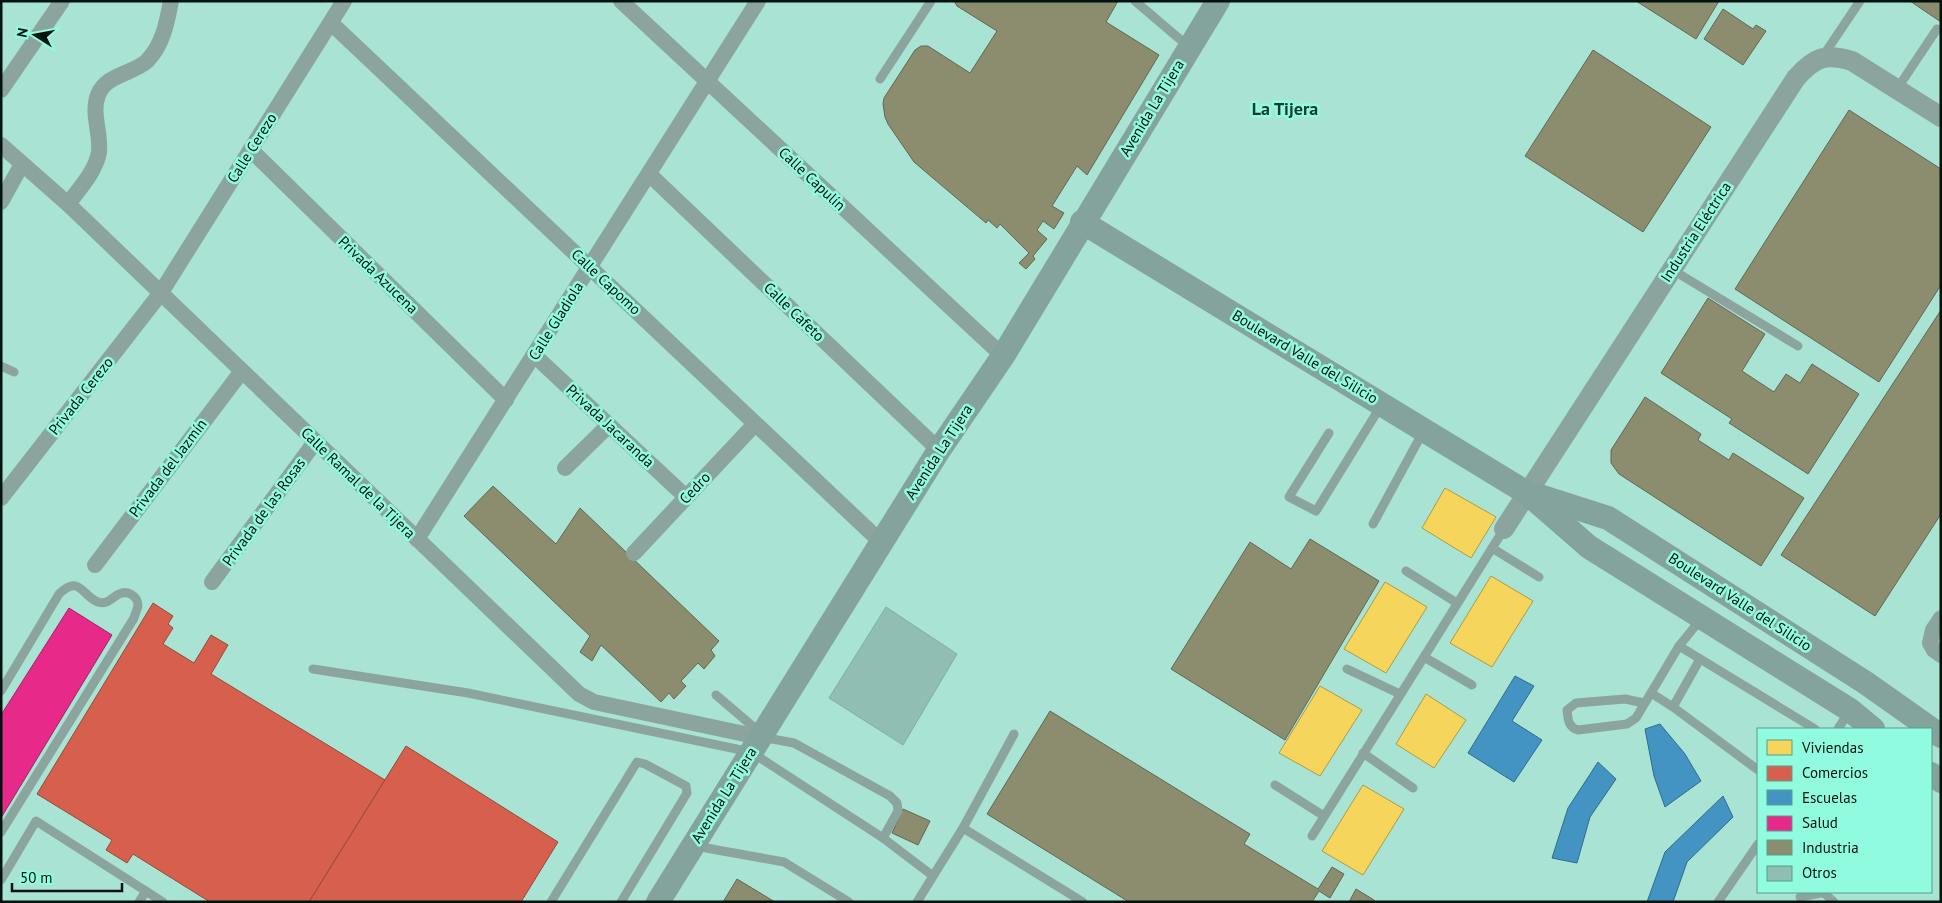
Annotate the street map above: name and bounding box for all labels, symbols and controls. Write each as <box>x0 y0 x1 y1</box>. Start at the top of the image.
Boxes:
north arrow <box>10 10 60 60</box>
text: N <box>13 26 32 39</box>
street label: Avenida La Tijera <box>1115 56 1188 160</box>
district label: La Tijera <box>1252 97 1318 120</box>
street label: Calle Cerezo <box>223 109 281 186</box>
street label: Calle Capulín <box>775 143 850 214</box>
street label: Industria Eléctrica <box>1656 178 1735 285</box>
street label: Privada Azucena <box>334 232 422 317</box>
street label: Calle Capomo <box>568 245 645 319</box>
street label: Calle Gladiola <box>524 278 587 364</box>
street label: Calle Cafeto <box>760 278 829 345</box>
street label: Boulevard Valle del Silicio <box>1229 305 1382 408</box>
street label: Privada Cerezo <box>44 353 117 439</box>
street label: Privada Jacaranda <box>562 380 658 471</box>
street label: Avenida La Tijera <box>901 401 976 503</box>
street label: Privada del Jazmín <box>124 415 211 521</box>
street label: Calle Ramal de la Tijera <box>297 423 420 542</box>
street label: Privada de las Rosas <box>218 454 309 570</box>
street label: Cedro <box>675 468 714 508</box>
street label: Boulevard Valle del Silicio <box>1665 548 1815 655</box>
legend <box>1757 728 1932 893</box>
text: Viviendas <box>1801 738 1863 757</box>
street label: Avenida La Tijera <box>686 743 761 846</box>
text: Comercios <box>1802 763 1868 782</box>
text: Escuelas <box>1802 788 1857 807</box>
text: Salud <box>1802 813 1838 832</box>
text: Industria <box>1802 838 1859 857</box>
scale bar <box>12 860 122 892</box>
text: Otros <box>1802 863 1837 882</box>
text: 50 m <box>20 868 53 887</box>

